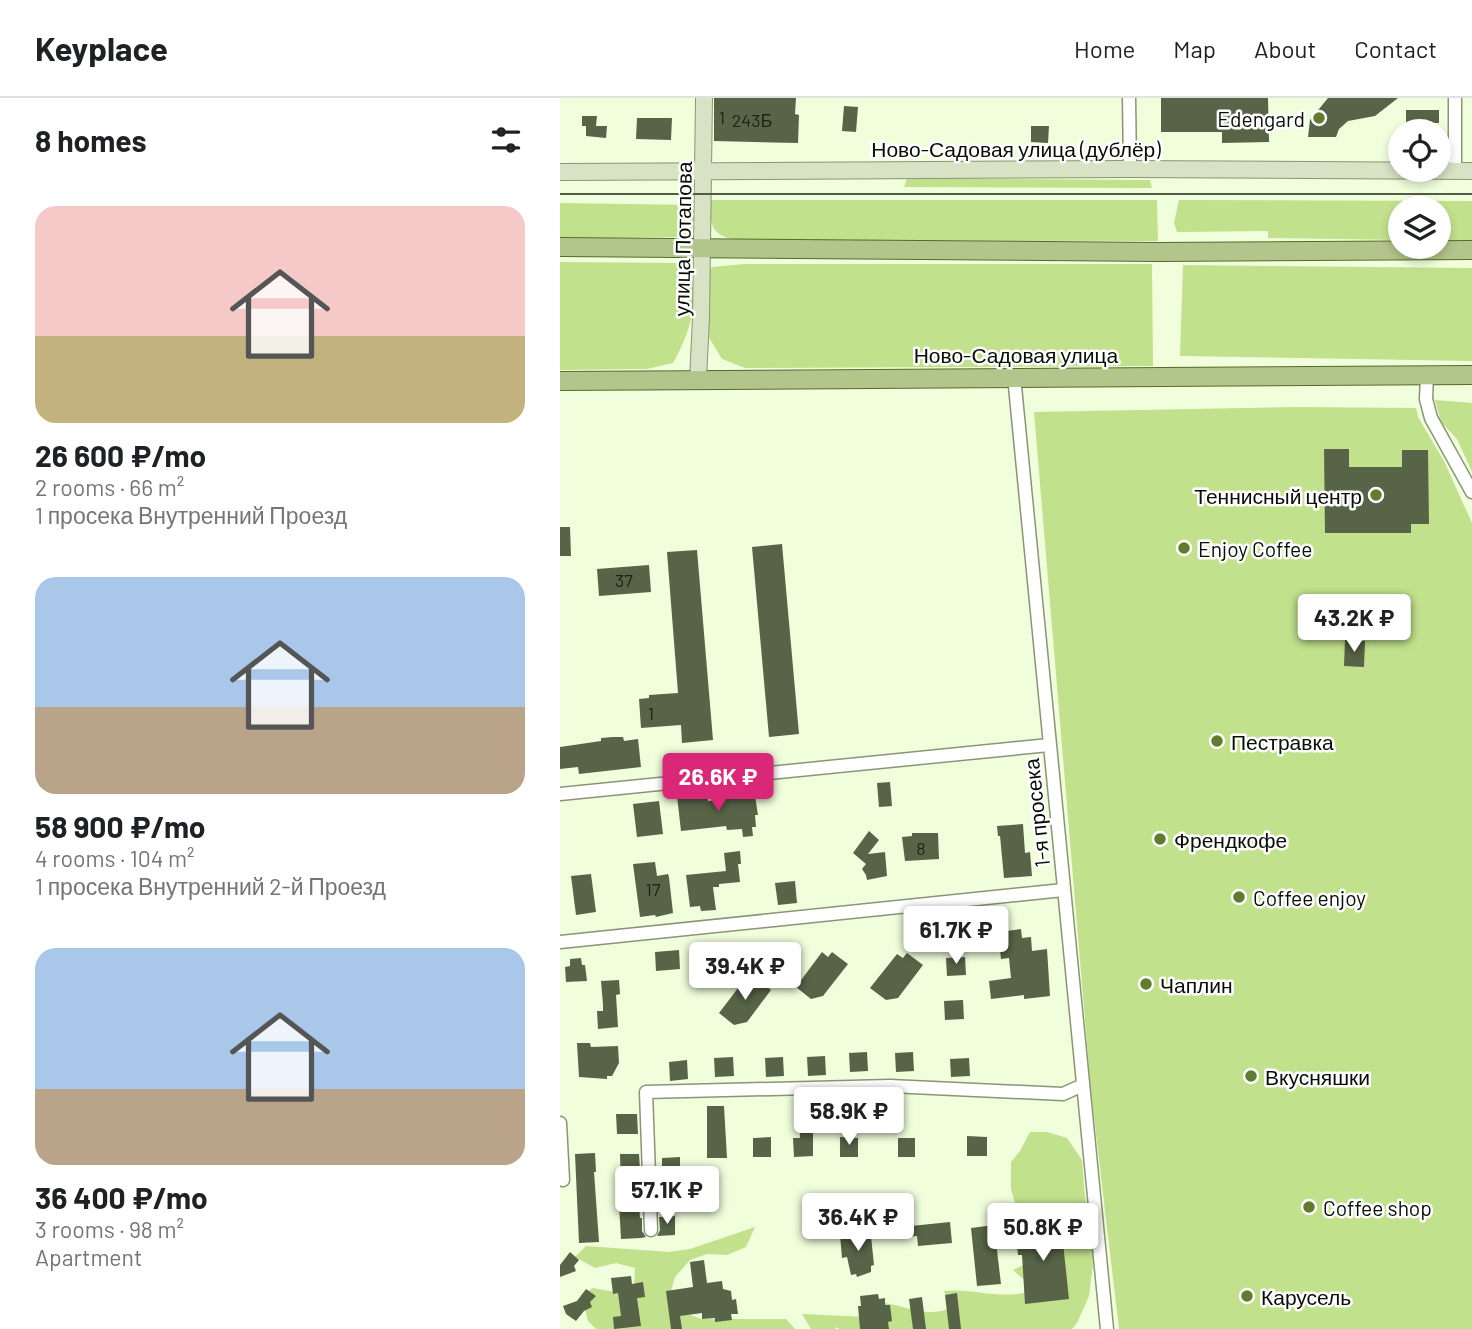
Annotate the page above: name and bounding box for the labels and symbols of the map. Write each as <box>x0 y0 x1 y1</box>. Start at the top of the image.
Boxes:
house number: 1 <box>719 106 725 128</box>
place label: Edengard <box>1217 106 1305 131</box>
house number: 243Б <box>732 109 772 131</box>
marker: Edengard <box>1311 110 1327 126</box>
street label: Ново-Садовая улица (дублёр) <box>871 136 1161 161</box>
street label: улица Потапова <box>668 161 696 317</box>
street label: Ново-Садовая улица <box>914 342 1119 367</box>
place label: Теннисный центр <box>1194 483 1362 508</box>
marker: Теннисный центр <box>1368 487 1384 503</box>
place label: Enjoy Coffee <box>1198 536 1312 561</box>
marker: Enjoy Coffee <box>1176 540 1192 556</box>
house number: 37 <box>615 569 633 591</box>
pin: 43.2K ₽ <box>1289 594 1419 654</box>
house number: 1 <box>648 702 654 724</box>
place label: Пестравка <box>1231 729 1334 754</box>
marker: Пестравка <box>1209 733 1225 749</box>
pin: 26.6K ₽ <box>653 754 783 813</box>
street label: 1-я просека <box>1018 757 1054 869</box>
place label: Френдкофе <box>1174 827 1287 852</box>
marker: Френдкофе <box>1152 831 1168 847</box>
house number: 8 <box>916 837 926 859</box>
house number: 17 <box>646 878 661 900</box>
place label: Coffee enjoy <box>1253 885 1366 910</box>
marker: Coffee enjoy <box>1231 889 1247 905</box>
pin: 61.7K ₽ <box>891 906 1021 966</box>
pin: 39.4K ₽ <box>680 942 810 1002</box>
place label: Чаплин <box>1160 972 1233 997</box>
marker: Чаплин <box>1138 976 1154 992</box>
place label: Вкусняшки <box>1265 1064 1370 1089</box>
marker: Вкусняшки <box>1243 1068 1259 1084</box>
pin: 58.9K ₽ <box>784 1088 914 1147</box>
pin: 57.1K ₽ <box>602 1166 732 1226</box>
pin: 36.4K ₽ <box>793 1194 923 1253</box>
place label: Coffee shop <box>1323 1195 1432 1220</box>
marker: Coffee shop <box>1301 1199 1317 1215</box>
pin: 50.8K ₽ <box>978 1204 1108 1263</box>
place label: Карусель <box>1261 1284 1351 1309</box>
marker: Карусель <box>1239 1288 1255 1304</box>

